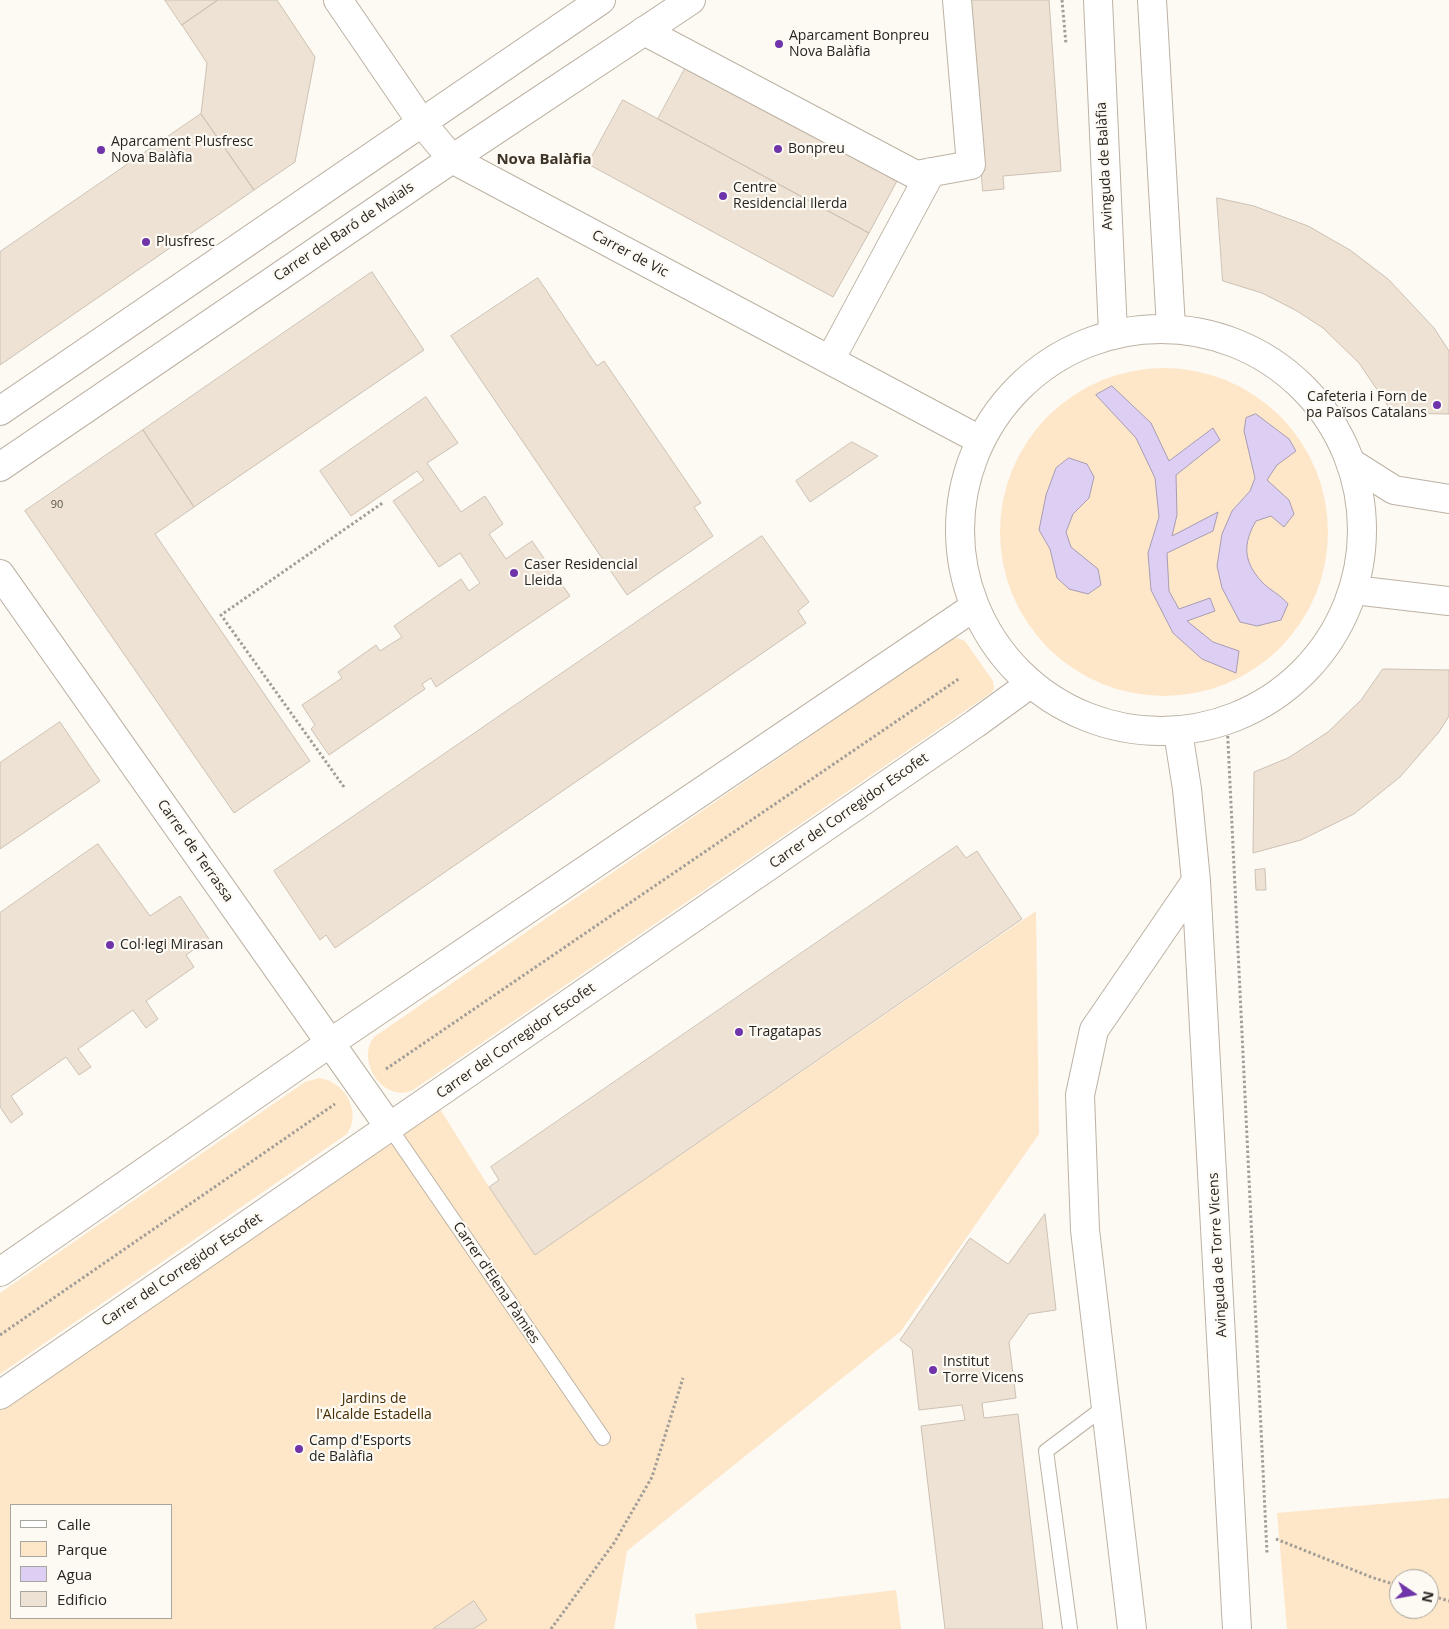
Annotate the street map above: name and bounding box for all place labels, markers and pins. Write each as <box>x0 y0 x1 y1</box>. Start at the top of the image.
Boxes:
place label: Aparcament Bonpreu Nova Balàfia <box>789 28 929 60</box>
marker: Aparcament Bonpreu Nova Balàfia <box>773 38 785 50</box>
place label: Aparcament Plusfresc Nova Balàfia <box>111 134 253 166</box>
place label: Bonpreu <box>788 141 845 157</box>
marker: Bonpreu <box>772 143 784 155</box>
marker: Aparcament Plusfresc Nova Balàfia <box>95 144 107 156</box>
place label: Centre Residencial Ilerda <box>733 180 847 212</box>
marker: Centre Residencial Ilerda <box>717 190 729 202</box>
place label: Plusfresc <box>156 234 215 250</box>
marker: Plusfresc <box>140 236 152 248</box>
place label: Cafeteria i Forn de pa Països Catalans <box>1306 389 1427 422</box>
marker: Cafeteria i Forn de pa Països Catalans <box>1431 399 1443 411</box>
place label: Caser Residencial Lleida <box>524 557 638 590</box>
marker: Caser Residencial Lleida <box>508 567 520 579</box>
place label: Col·legi Mirasan <box>120 937 223 953</box>
marker: Col·legi Mirasan <box>104 939 116 951</box>
place label: Tragatapas <box>749 1024 821 1040</box>
marker: Tragatapas <box>733 1026 745 1038</box>
place label: Institut Torre Vicens <box>943 1354 1024 1386</box>
marker: Institut Torre Vicens <box>927 1364 939 1376</box>
place label: Camp d'Esports de Balàfia <box>309 1433 411 1465</box>
marker: Camp d'Esports de Balàfia <box>293 1443 305 1455</box>

